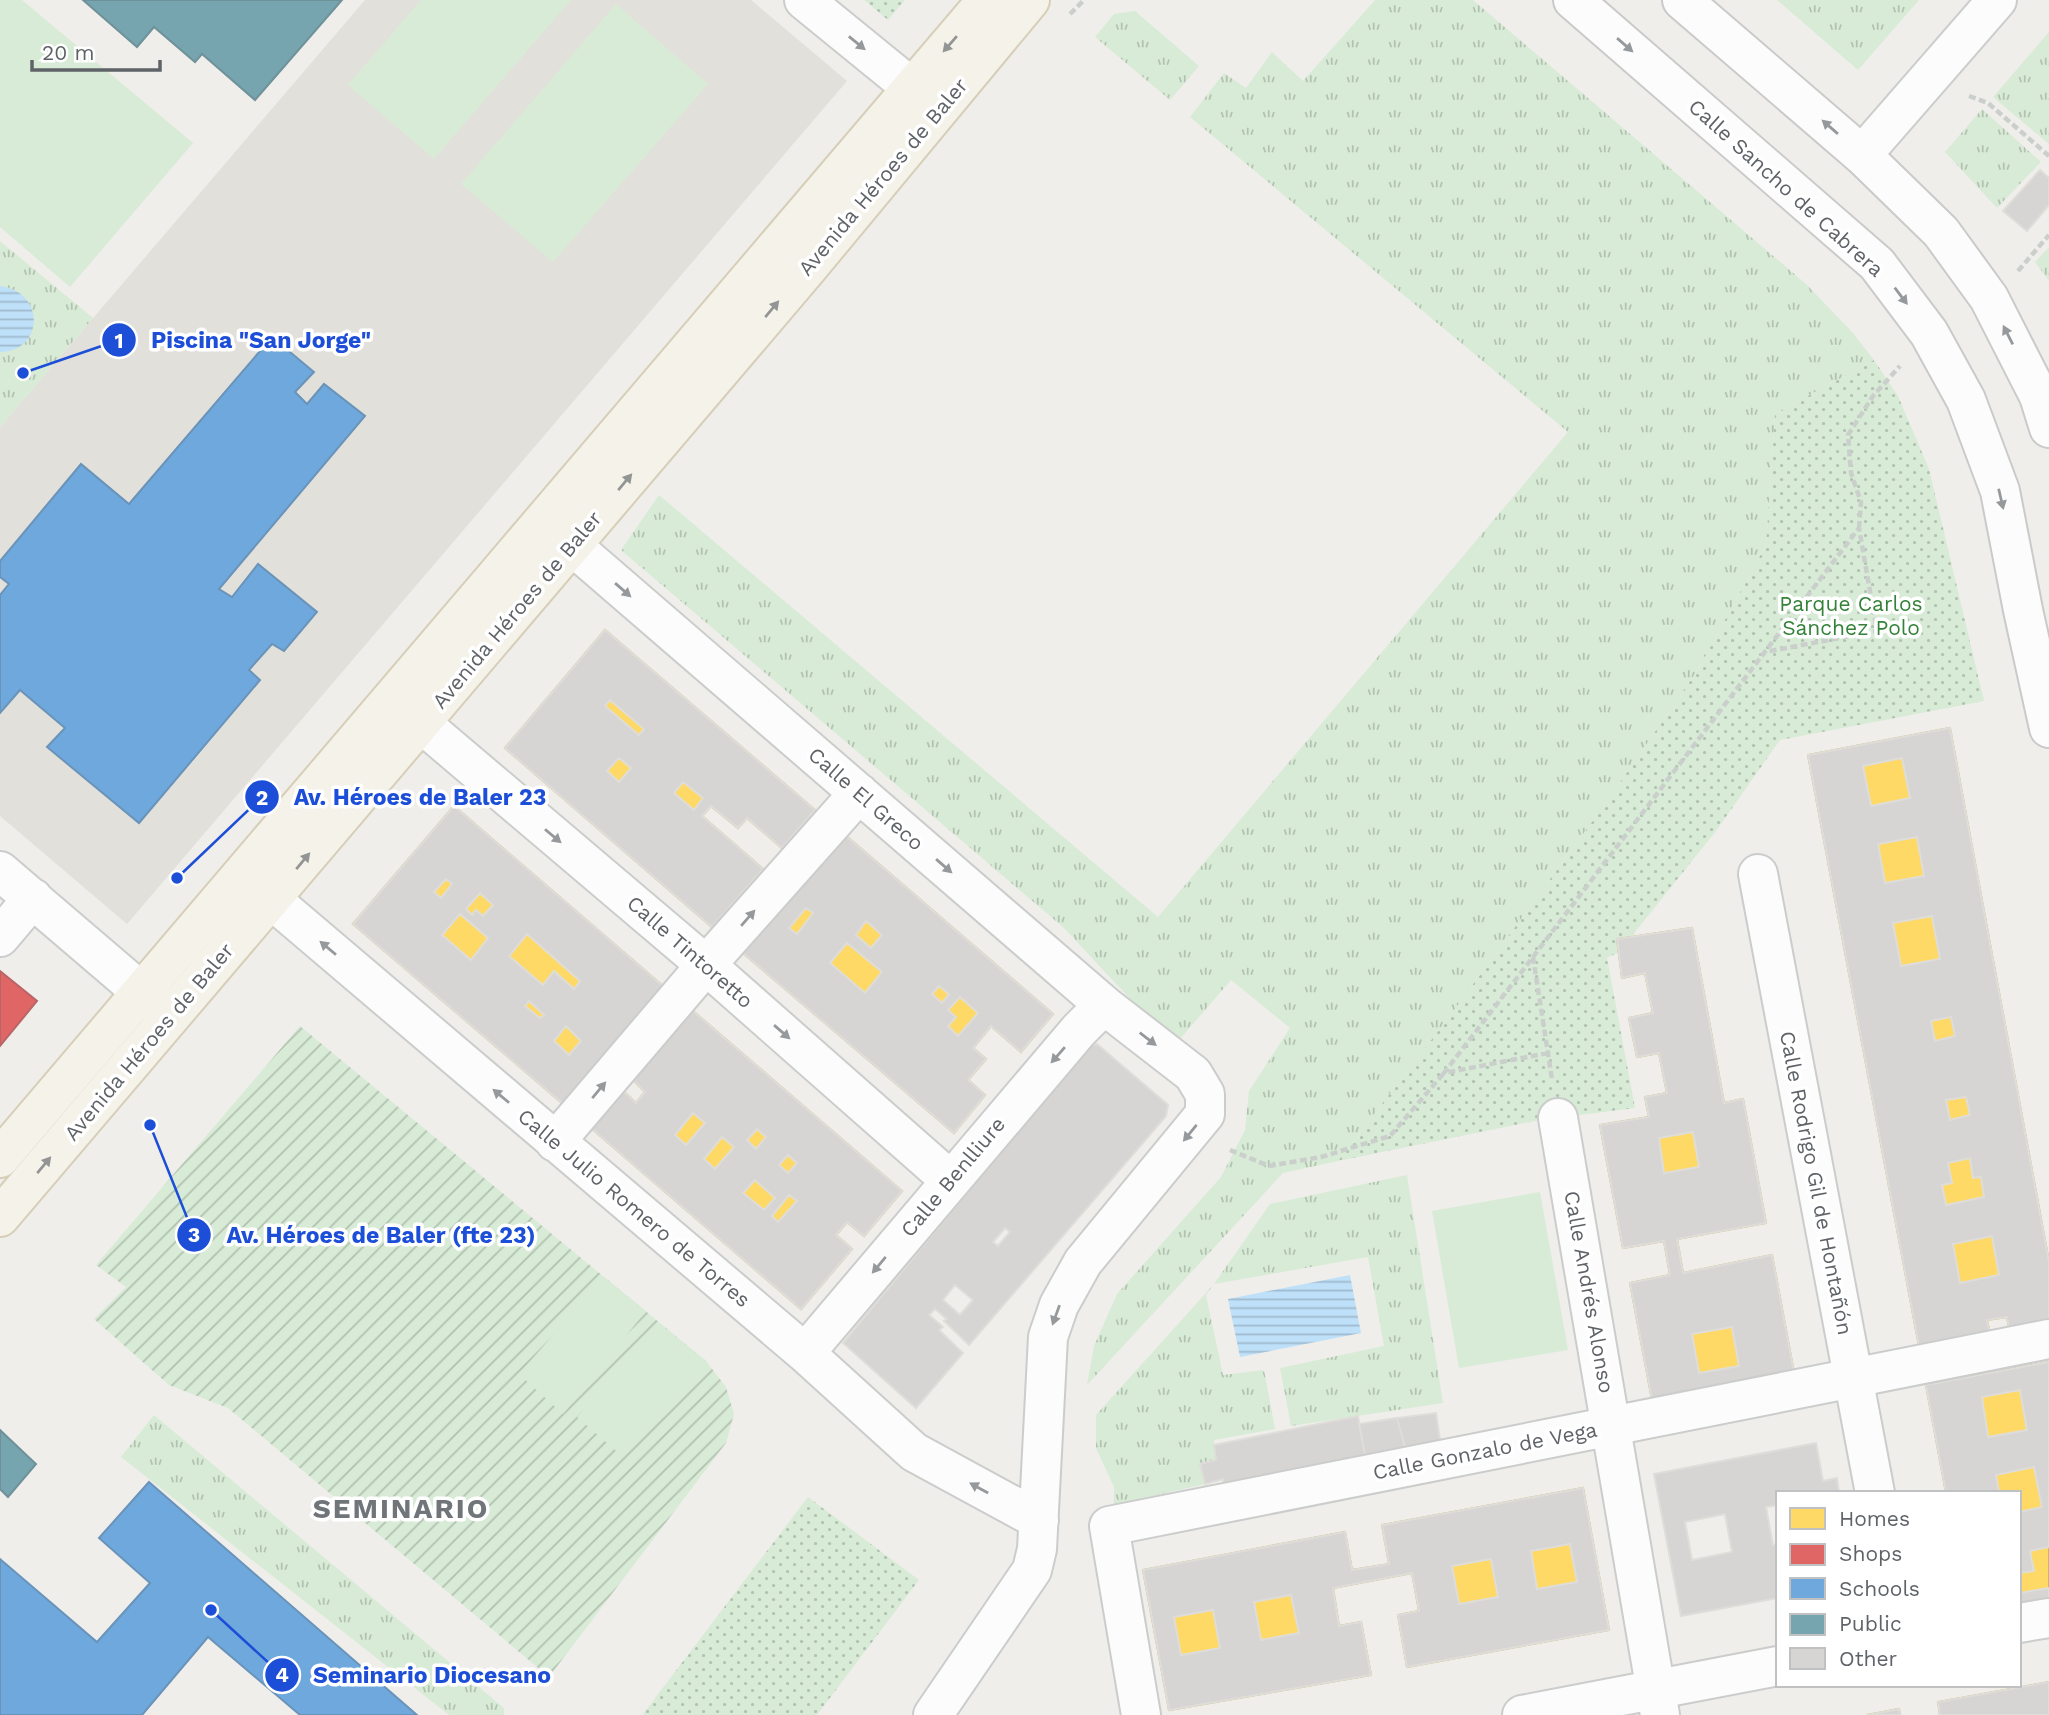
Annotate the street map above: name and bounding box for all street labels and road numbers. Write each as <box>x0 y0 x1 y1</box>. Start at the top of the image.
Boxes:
street label: Avenida Héroes de Baler <box>793 72 973 281</box>
street label: Calle Sancho de Cabrera <box>1684 94 1889 282</box>
street label: Avenida Héroes de Baler <box>427 505 607 714</box>
street label: Calle El Greco <box>804 742 929 855</box>
street label: Calle Tintoretto <box>622 890 759 1013</box>
street label: Avenida Héroes de Baler <box>59 937 239 1146</box>
street label: Calle Rodrigo Gil de Hontañón <box>1775 1029 1858 1337</box>
street label: Calle Julio Romero de Torres <box>513 1103 756 1312</box>
street label: Calle Benlliure <box>895 1112 1010 1242</box>
street label: Calle Andrés Alonso <box>1559 1189 1620 1395</box>
street label: Calle Gonzalo de Vega <box>1371 1416 1599 1485</box>

